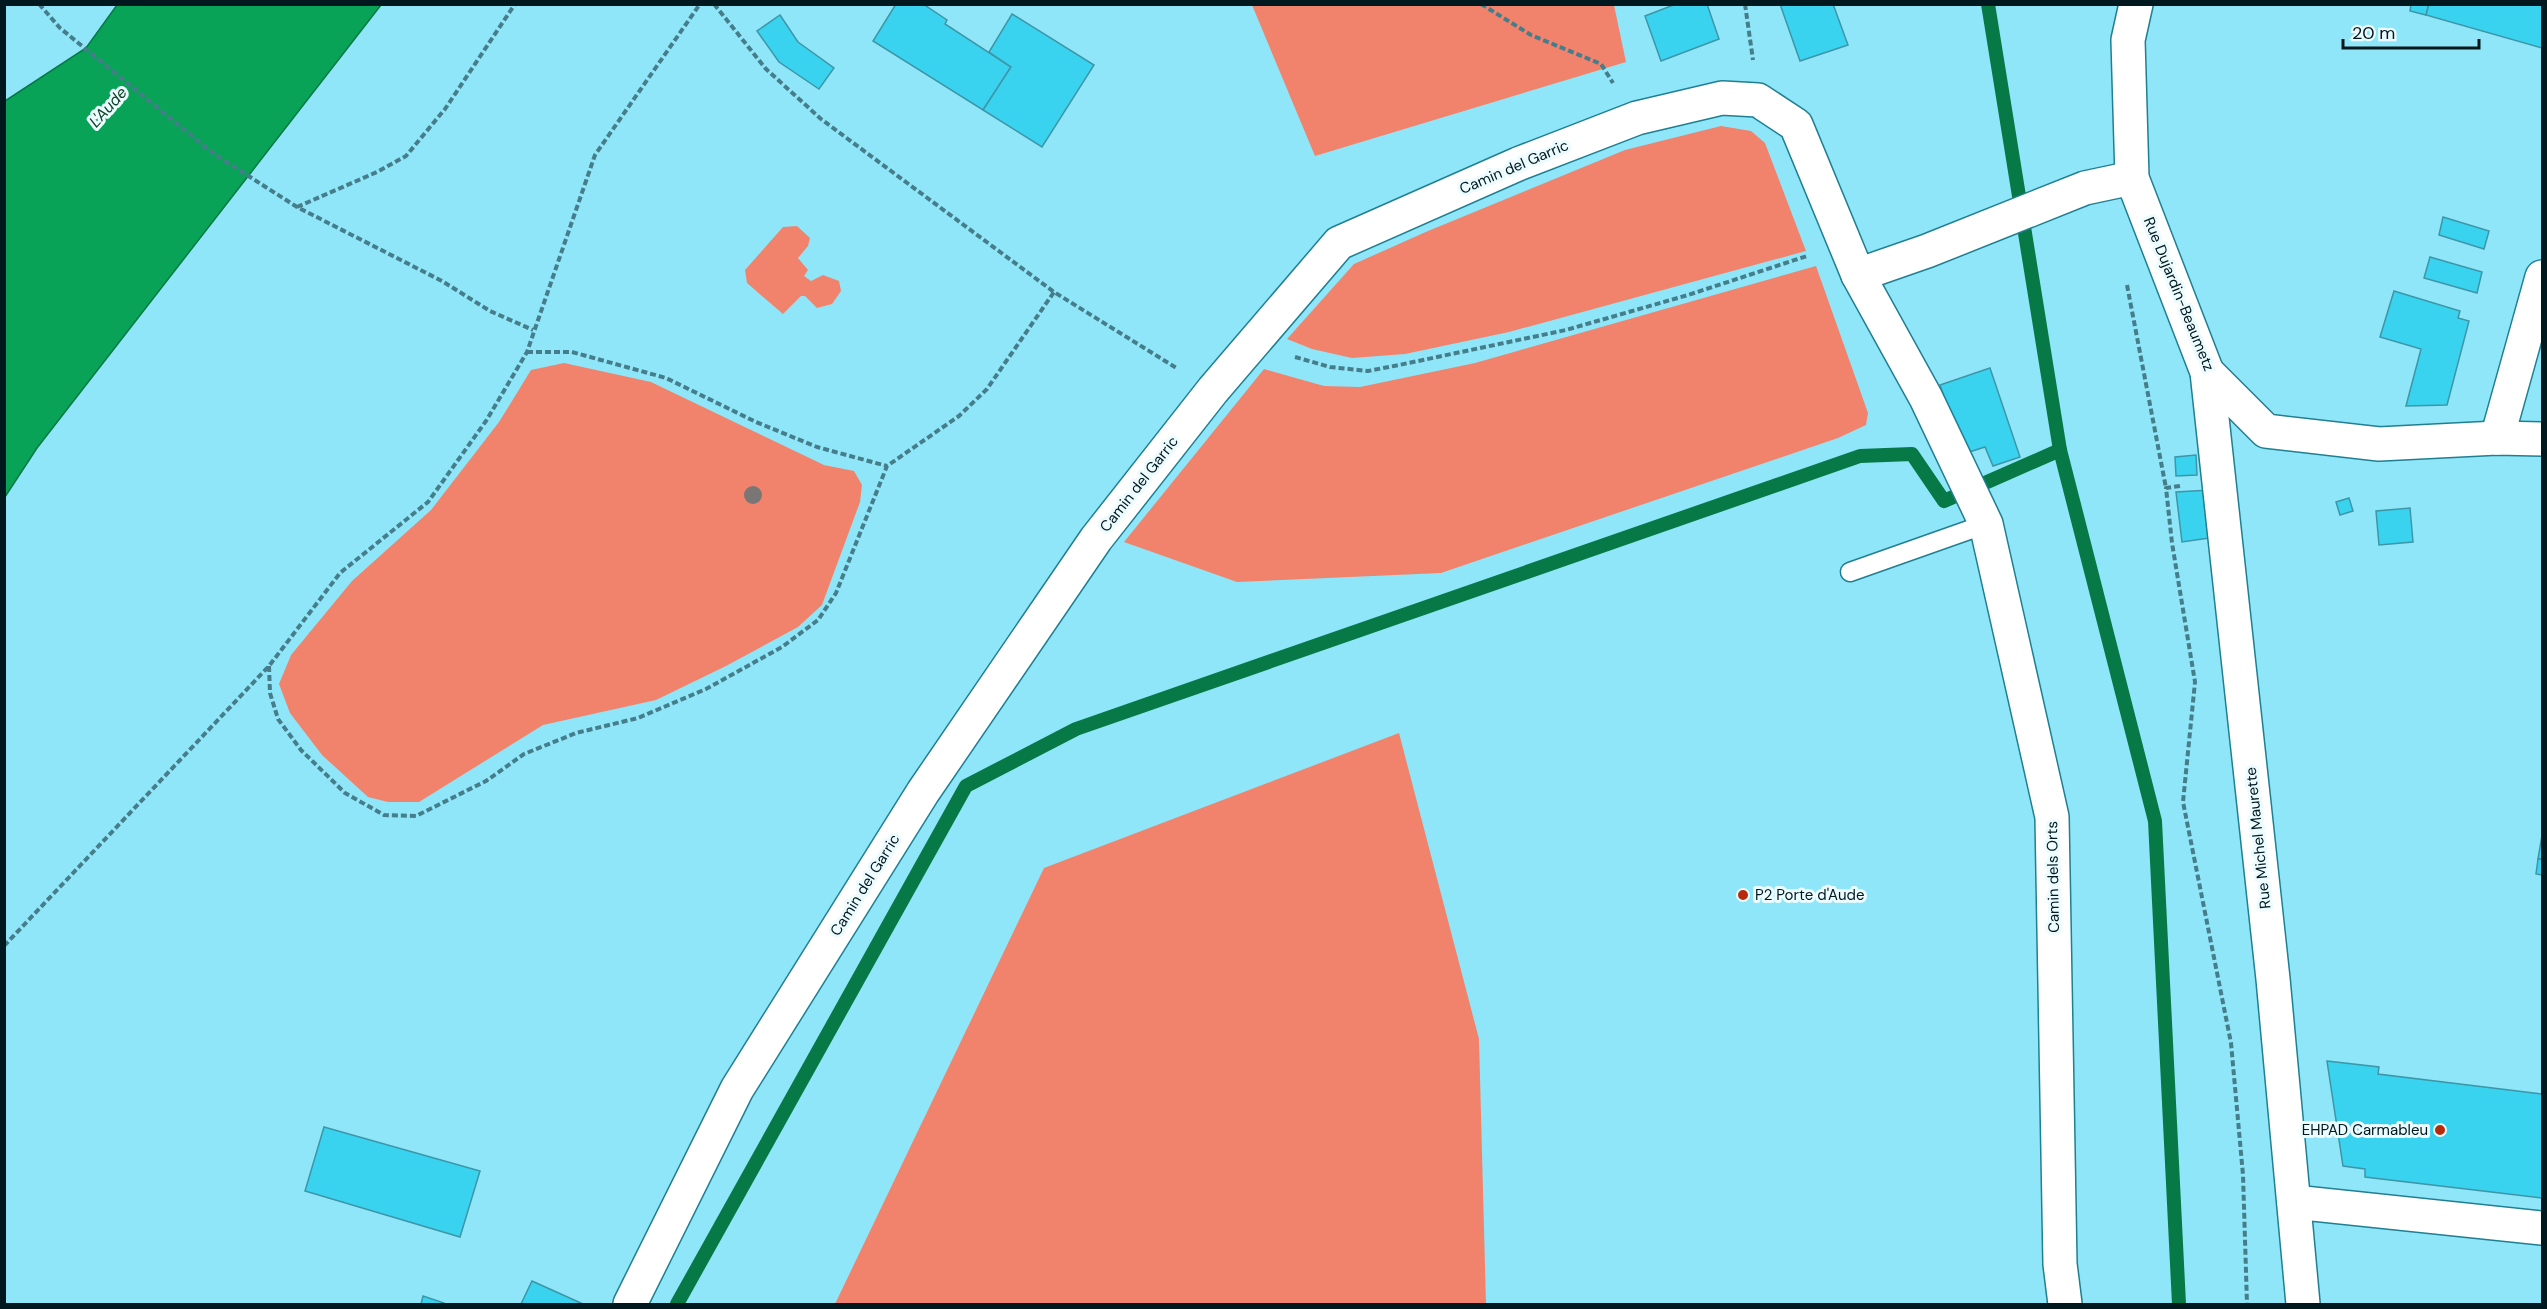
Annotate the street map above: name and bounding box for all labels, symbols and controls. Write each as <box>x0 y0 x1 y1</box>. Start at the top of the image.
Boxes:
scale bar <box>2343 12 2480 50</box>
text: 20 m <box>2352 21 2395 45</box>
water label: L'Aude <box>84 82 132 132</box>
street label: Camin del Garric <box>1456 135 1572 199</box>
street label: Rue Dujardin-Beaumetz <box>2139 214 2219 374</box>
street label: Camin del Garric <box>1095 432 1183 536</box>
street label: Rue Michel Maurette <box>2241 766 2275 910</box>
street label: Camin dels Orts <box>2042 821 2064 933</box>
street label: Camin del Garric <box>826 830 904 940</box>
place label: P2 Porte d'Aude <box>1755 885 1864 905</box>
marker: P2 Porte d'Aude <box>1736 888 1750 902</box>
place label: EHPAD Carmableu <box>2302 1120 2428 1140</box>
marker: EHPAD Carmableu <box>2433 1123 2447 1137</box>

